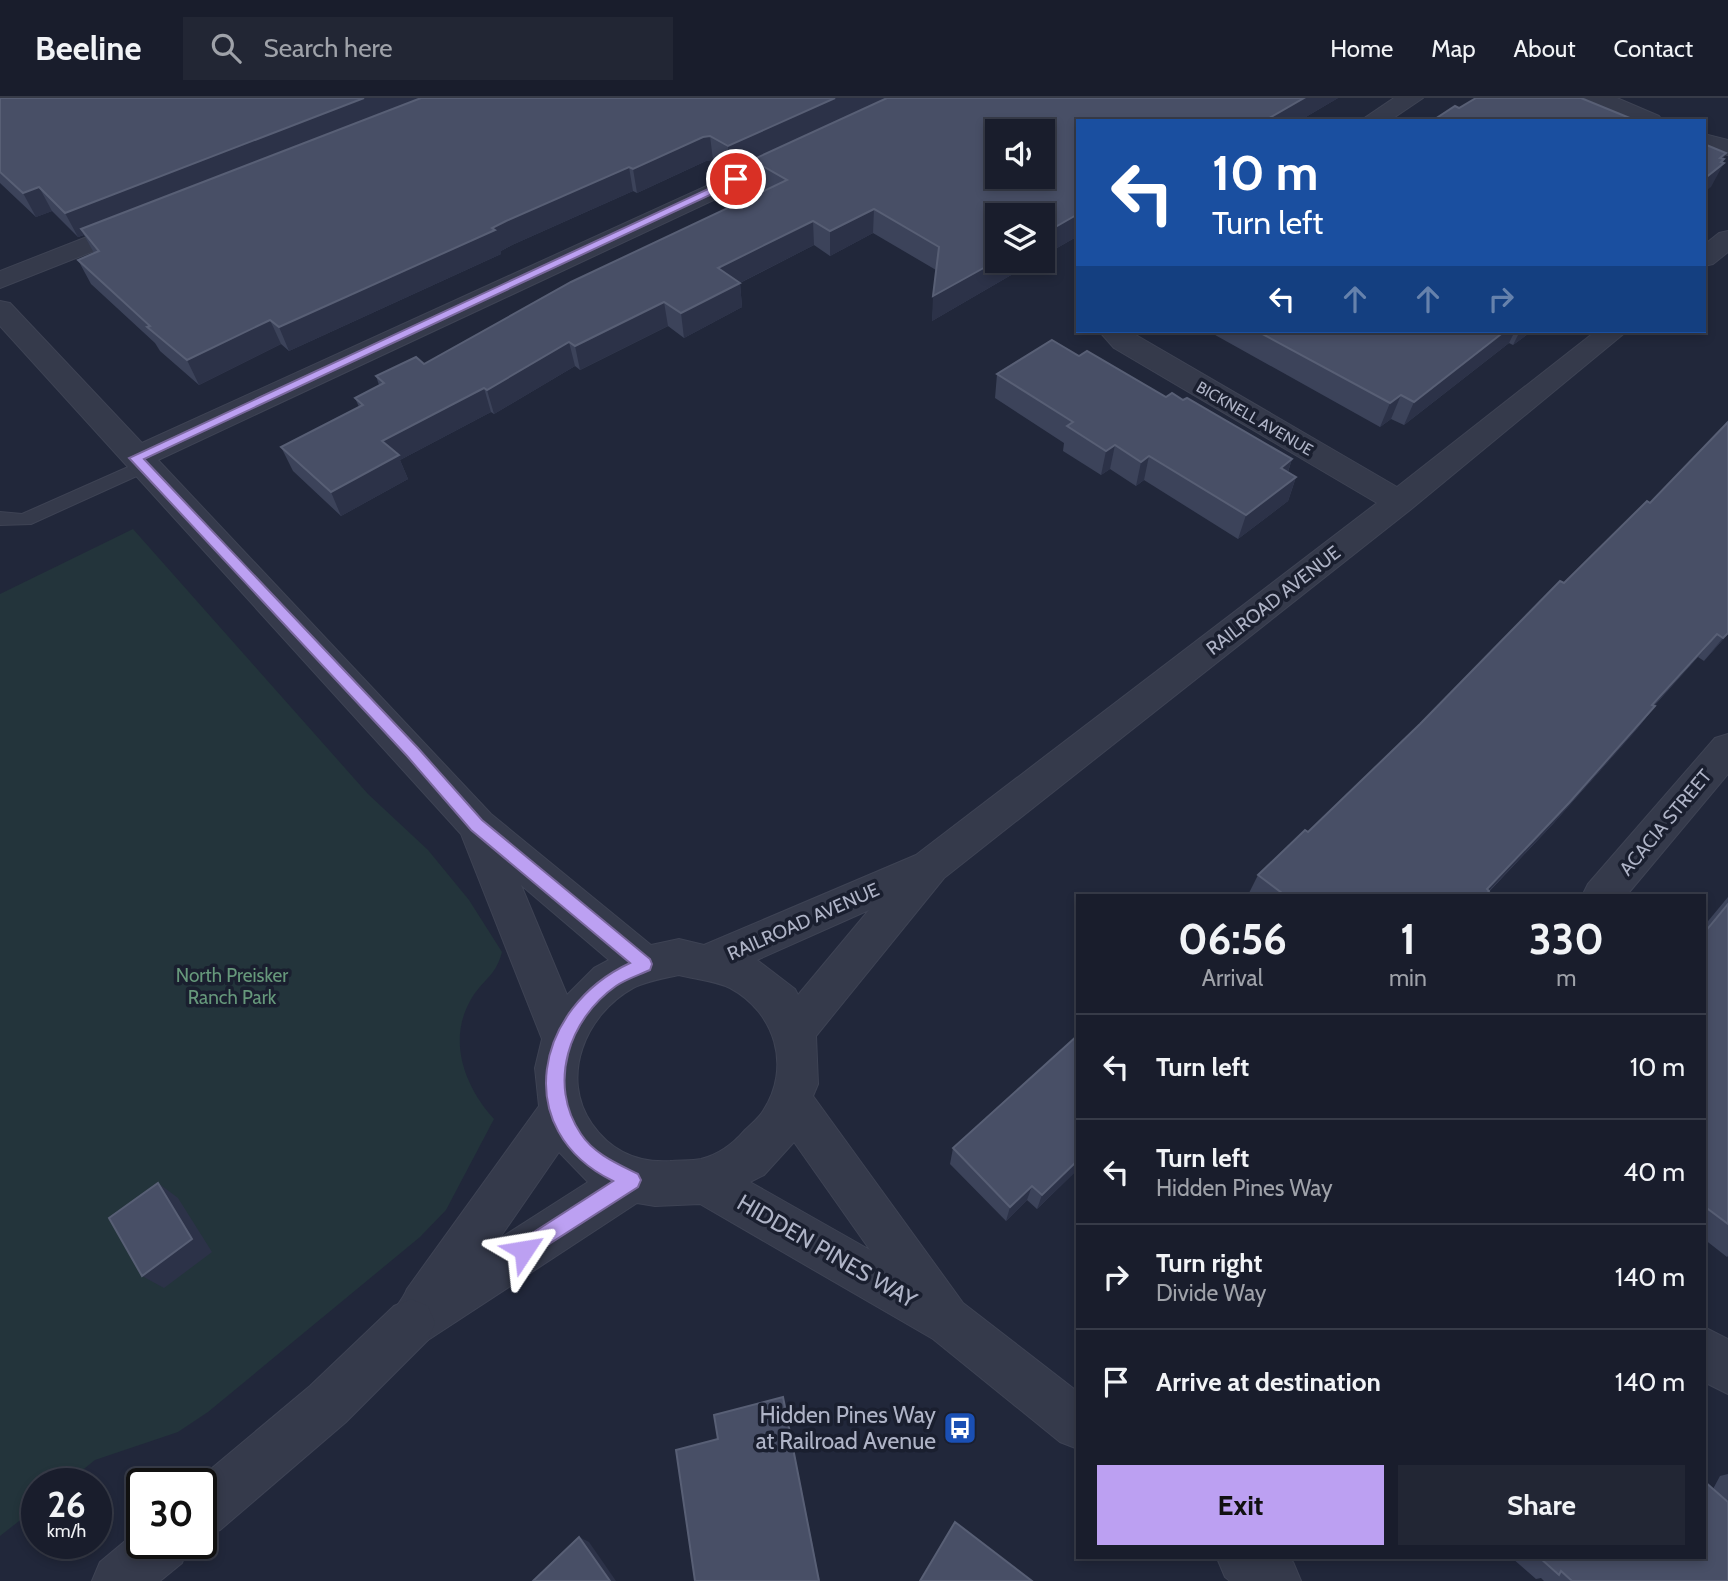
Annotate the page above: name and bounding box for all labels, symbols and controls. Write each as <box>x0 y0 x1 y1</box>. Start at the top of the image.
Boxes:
search box <box>183 17 673 80</box>
text: Beeline <box>35 28 141 68</box>
icon: search <box>207 29 245 67</box>
text: Search here <box>263 32 393 64</box>
text: Home <box>1330 34 1393 63</box>
text: Map <box>1431 34 1476 63</box>
text: About <box>1514 34 1576 63</box>
text: Contact <box>1614 34 1693 63</box>
map controls <box>985 119 1055 273</box>
button: sound <box>985 119 1055 189</box>
text: 10 m <box>1212 143 1318 202</box>
icon: left <box>1097 147 1188 238</box>
pin <box>706 149 766 209</box>
icon: arrive <box>717 160 755 198</box>
button: layers <box>985 203 1055 273</box>
text: Turn left <box>1212 203 1323 242</box>
icon: left <box>1263 280 1301 318</box>
icon: ahead <box>1336 280 1374 318</box>
icon: ahead <box>1409 280 1447 318</box>
icon: right <box>1482 280 1520 318</box>
street label: BICKNELL AVENUE <box>1193 377 1317 460</box>
street label: RAILROAD AVENUE <box>1202 541 1345 660</box>
street label: ACACIA STREET <box>1614 765 1716 880</box>
street label: RAILROAD AVENUE <box>724 878 883 965</box>
text: 06:56 <box>1178 913 1287 965</box>
text: 1 <box>1400 913 1416 965</box>
text: 330 <box>1529 913 1604 965</box>
park label: North Preisker Ranch Park <box>176 964 288 1009</box>
text: Arrival <box>1202 964 1263 992</box>
text: min <box>1389 964 1427 992</box>
text: m <box>1556 964 1576 992</box>
icon: left <box>1097 1048 1135 1086</box>
text: Turn left <box>1156 1051 1249 1083</box>
text: 10 m <box>1630 1051 1685 1083</box>
text: Turn left <box>1156 1142 1249 1174</box>
icon: left <box>1097 1153 1135 1191</box>
text: 40 m <box>1623 1156 1685 1188</box>
text: Hidden Pines Way <box>1156 1174 1333 1202</box>
street label: HIDDEN PINES WAY <box>732 1188 923 1314</box>
position arrow <box>487 1213 561 1287</box>
text: Turn right <box>1156 1247 1262 1279</box>
icon: right <box>1097 1258 1135 1296</box>
text: 140 m <box>1615 1261 1685 1293</box>
text: Divide Way <box>1156 1279 1266 1307</box>
icon: arrive <box>1097 1363 1135 1401</box>
text: Arrive at destination <box>1156 1366 1381 1398</box>
text: 140 m <box>1615 1366 1685 1398</box>
place label: Hidden Pines Way at Railroad Avenue <box>756 1401 936 1455</box>
bus stop icon: Hidden Pines Way at Railroad Avenue <box>941 1409 979 1447</box>
button: Exit <box>1097 1465 1384 1545</box>
button: Share <box>1398 1465 1685 1545</box>
speed limit sign: 30 <box>126 1468 217 1559</box>
text: 26 <box>47 1483 86 1526</box>
text: km/h <box>47 1520 86 1542</box>

